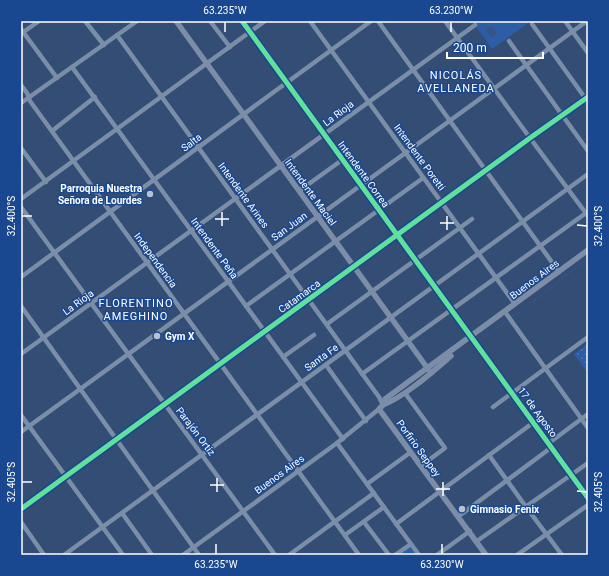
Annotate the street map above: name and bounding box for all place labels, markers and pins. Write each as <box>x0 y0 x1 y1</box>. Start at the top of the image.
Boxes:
place label: Parroquia Nuestra Señora de Lourdes <box>58 183 143 206</box>
marker: Parroquia Nuestra Señora de Lourdes <box>145 189 155 199</box>
marker: Gym X <box>152 331 162 341</box>
place label: Gym X <box>165 331 195 342</box>
marker: Gimnasio Fenix <box>457 504 467 514</box>
place label: Gimnasio Fenix <box>470 504 540 515</box>

